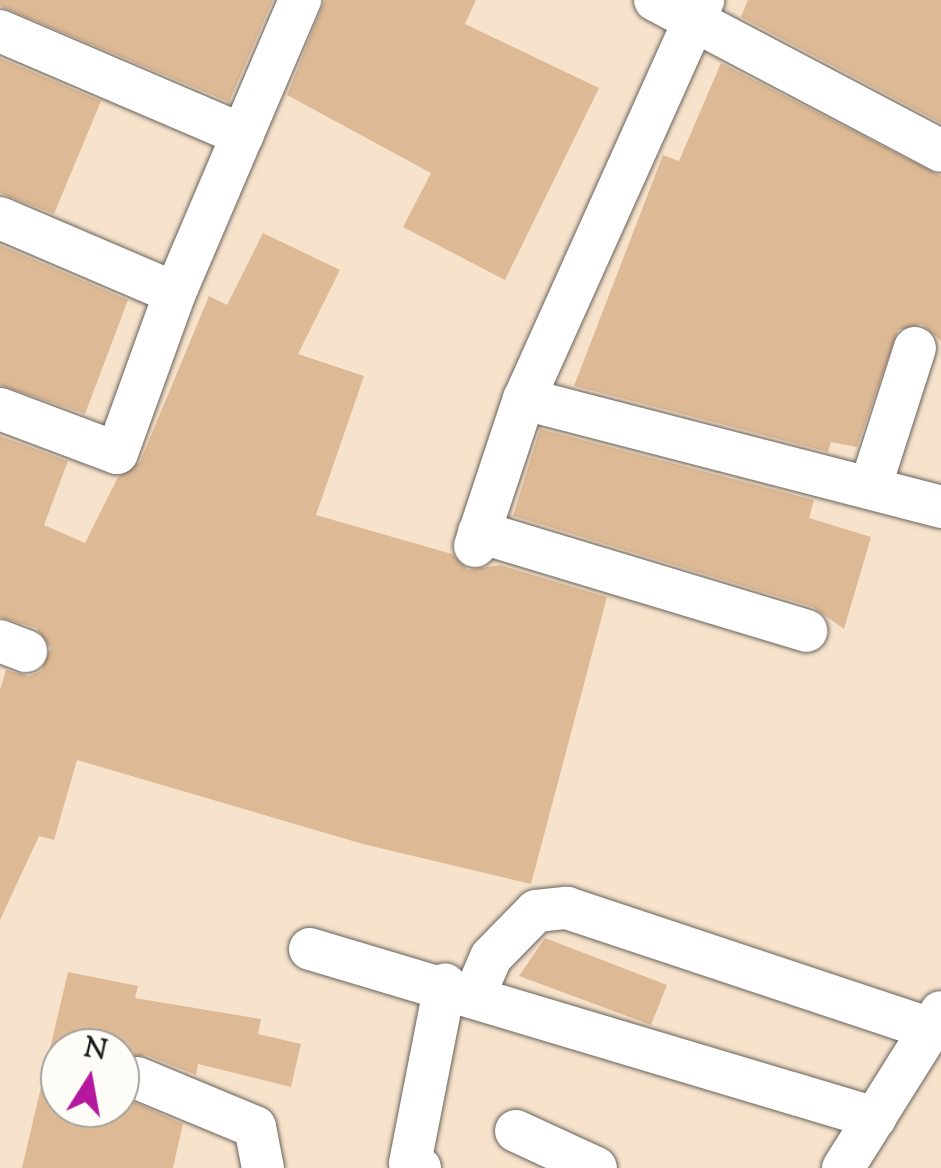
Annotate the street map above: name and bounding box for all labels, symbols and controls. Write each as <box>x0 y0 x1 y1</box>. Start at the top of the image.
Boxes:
north arrow <box>40 1028 140 1128</box>
text: N <box>81 1029 110 1072</box>

